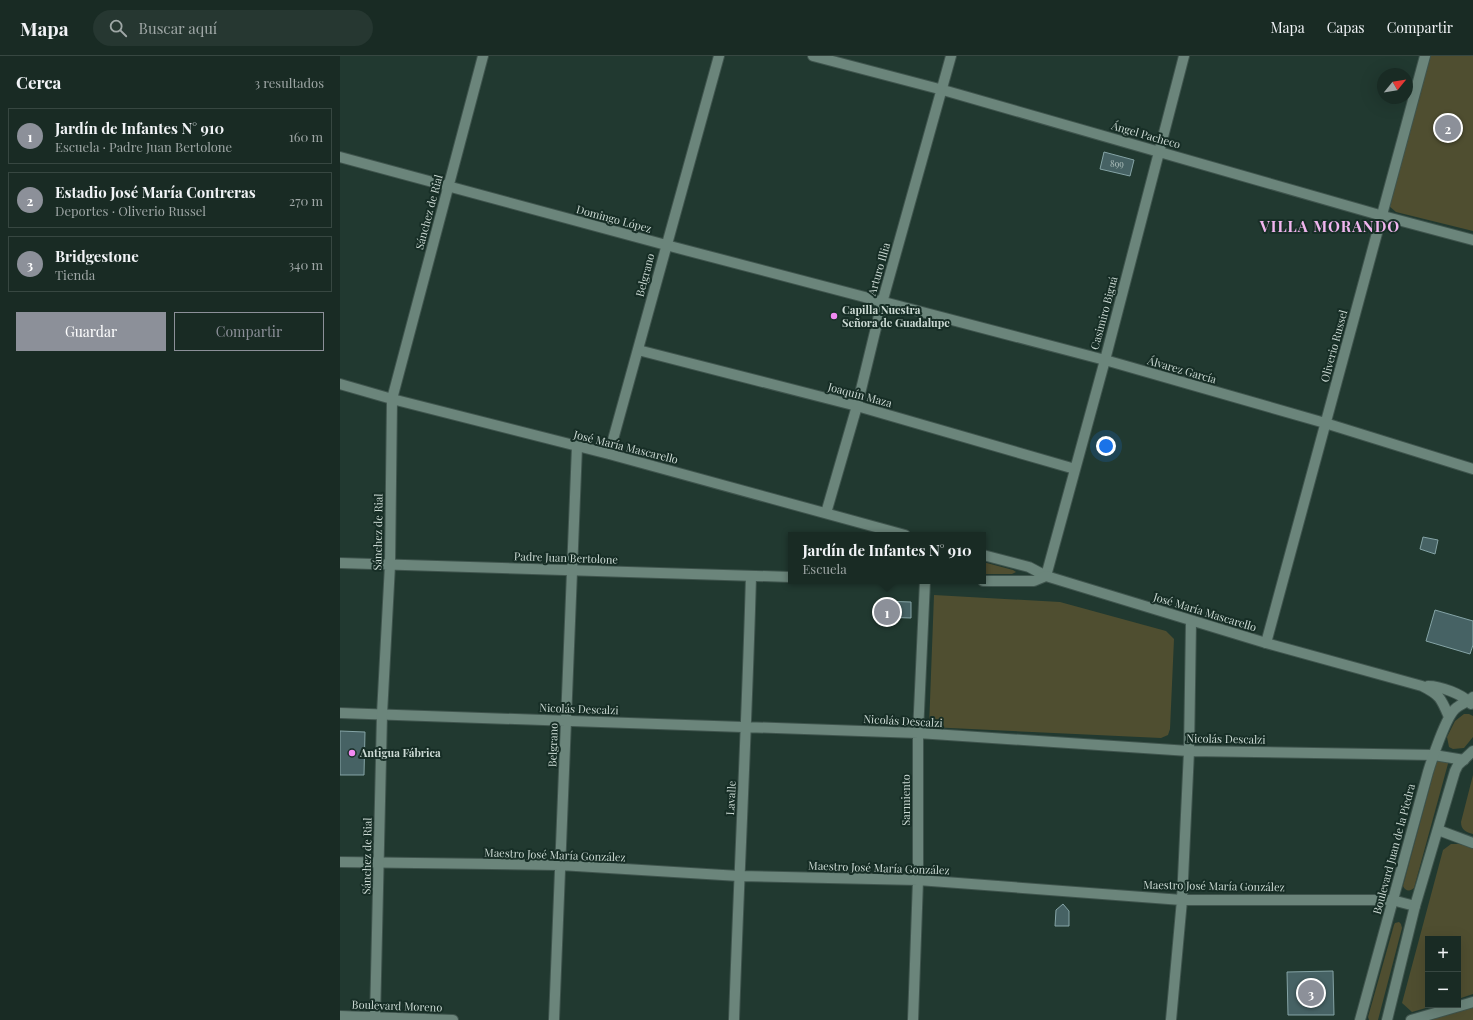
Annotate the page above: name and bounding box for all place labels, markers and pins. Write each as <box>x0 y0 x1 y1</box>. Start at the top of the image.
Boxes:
pin: 2 <box>1435 113 1461 143</box>
place label: Capilla Nuestra Señora de Guadalupe <box>842 302 950 330</box>
marker: Capilla Nuestra Señora de Guadalupe <box>829 311 839 321</box>
pin: 1 <box>874 597 900 627</box>
place label: Antigua Fábrica <box>359 745 441 760</box>
marker: Antigua Fábrica <box>347 748 357 758</box>
pin: 3 <box>1298 978 1324 1008</box>

